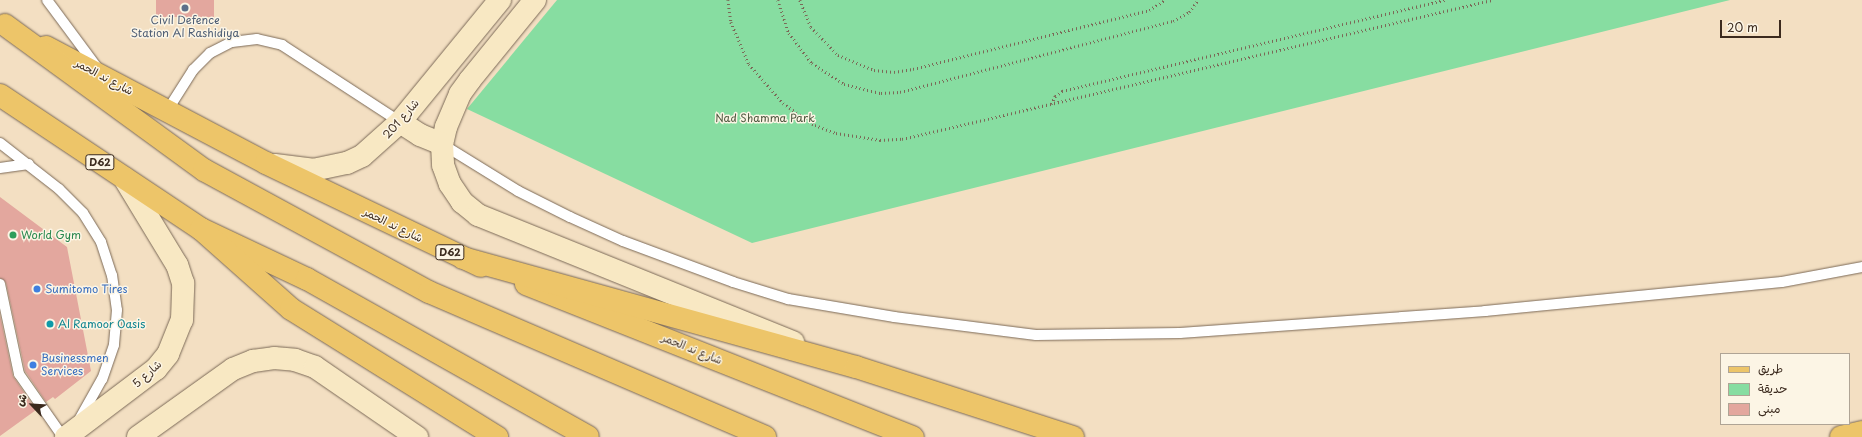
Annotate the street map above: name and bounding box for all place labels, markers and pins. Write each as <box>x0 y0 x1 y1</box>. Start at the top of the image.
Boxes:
marker: Civil Defence Station Al Rashidiya <box>180 3 190 13</box>
place label: Civil Defence Station Al Rashidiya <box>131 14 239 40</box>
place label: World Gym <box>21 228 82 242</box>
marker: World Gym <box>8 230 18 240</box>
place label: Sumitomo Tires <box>45 282 128 296</box>
marker: Sumitomo Tires <box>32 284 42 294</box>
place label: Al Ramoor Oasis <box>58 317 146 331</box>
marker: Al Ramoor Oasis <box>45 319 55 329</box>
place label: Businessmen Services <box>41 352 109 378</box>
marker: Businessmen Services <box>28 360 38 370</box>

